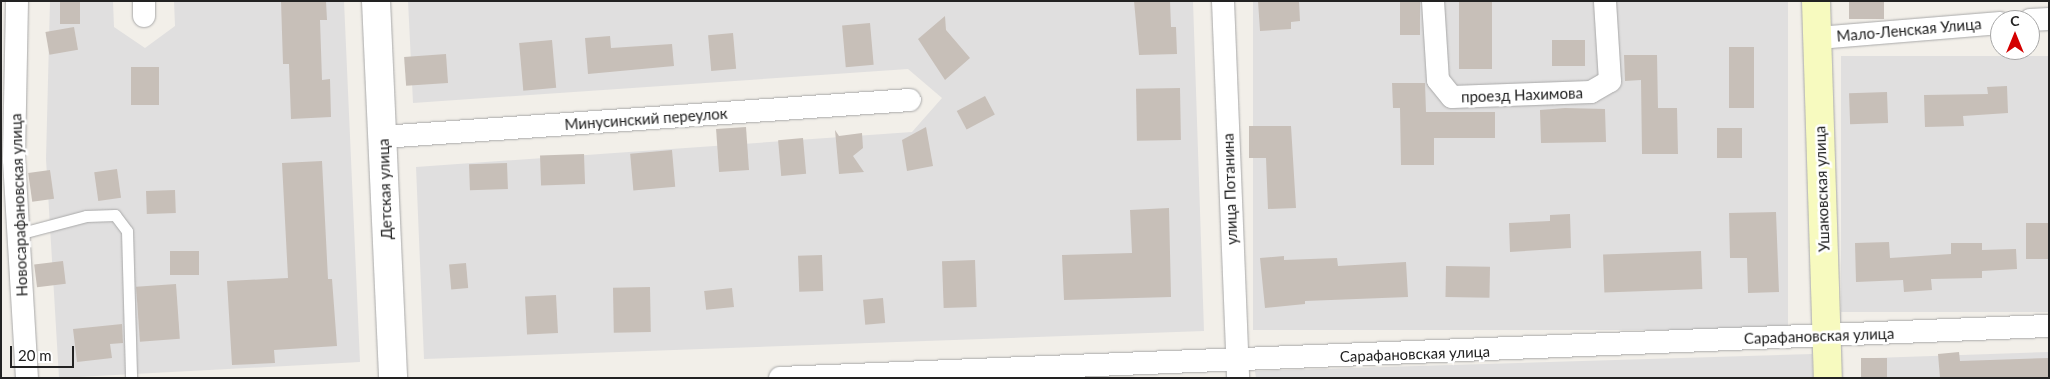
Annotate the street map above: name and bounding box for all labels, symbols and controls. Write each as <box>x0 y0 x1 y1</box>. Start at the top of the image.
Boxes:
north arrow <box>1990 10 2040 60</box>
text: С <box>2010 12 2020 29</box>
street label: Мало-Ленская Улица <box>1836 15 1982 45</box>
street label: проезд Нахимова <box>1461 84 1583 106</box>
street label: Минусинский переулок <box>564 104 728 134</box>
street label: Новосарафановская улица <box>7 113 31 297</box>
street label: Ушаковская улица <box>1811 126 1833 252</box>
street label: улица Потанина <box>1219 133 1241 245</box>
street label: Детская улица <box>374 138 396 240</box>
street label: Сарафановская улица <box>1744 324 1894 348</box>
scale bar <box>12 336 76 368</box>
street label: Сарафановская улица <box>1340 342 1490 366</box>
text: 20 m <box>18 346 52 364</box>

